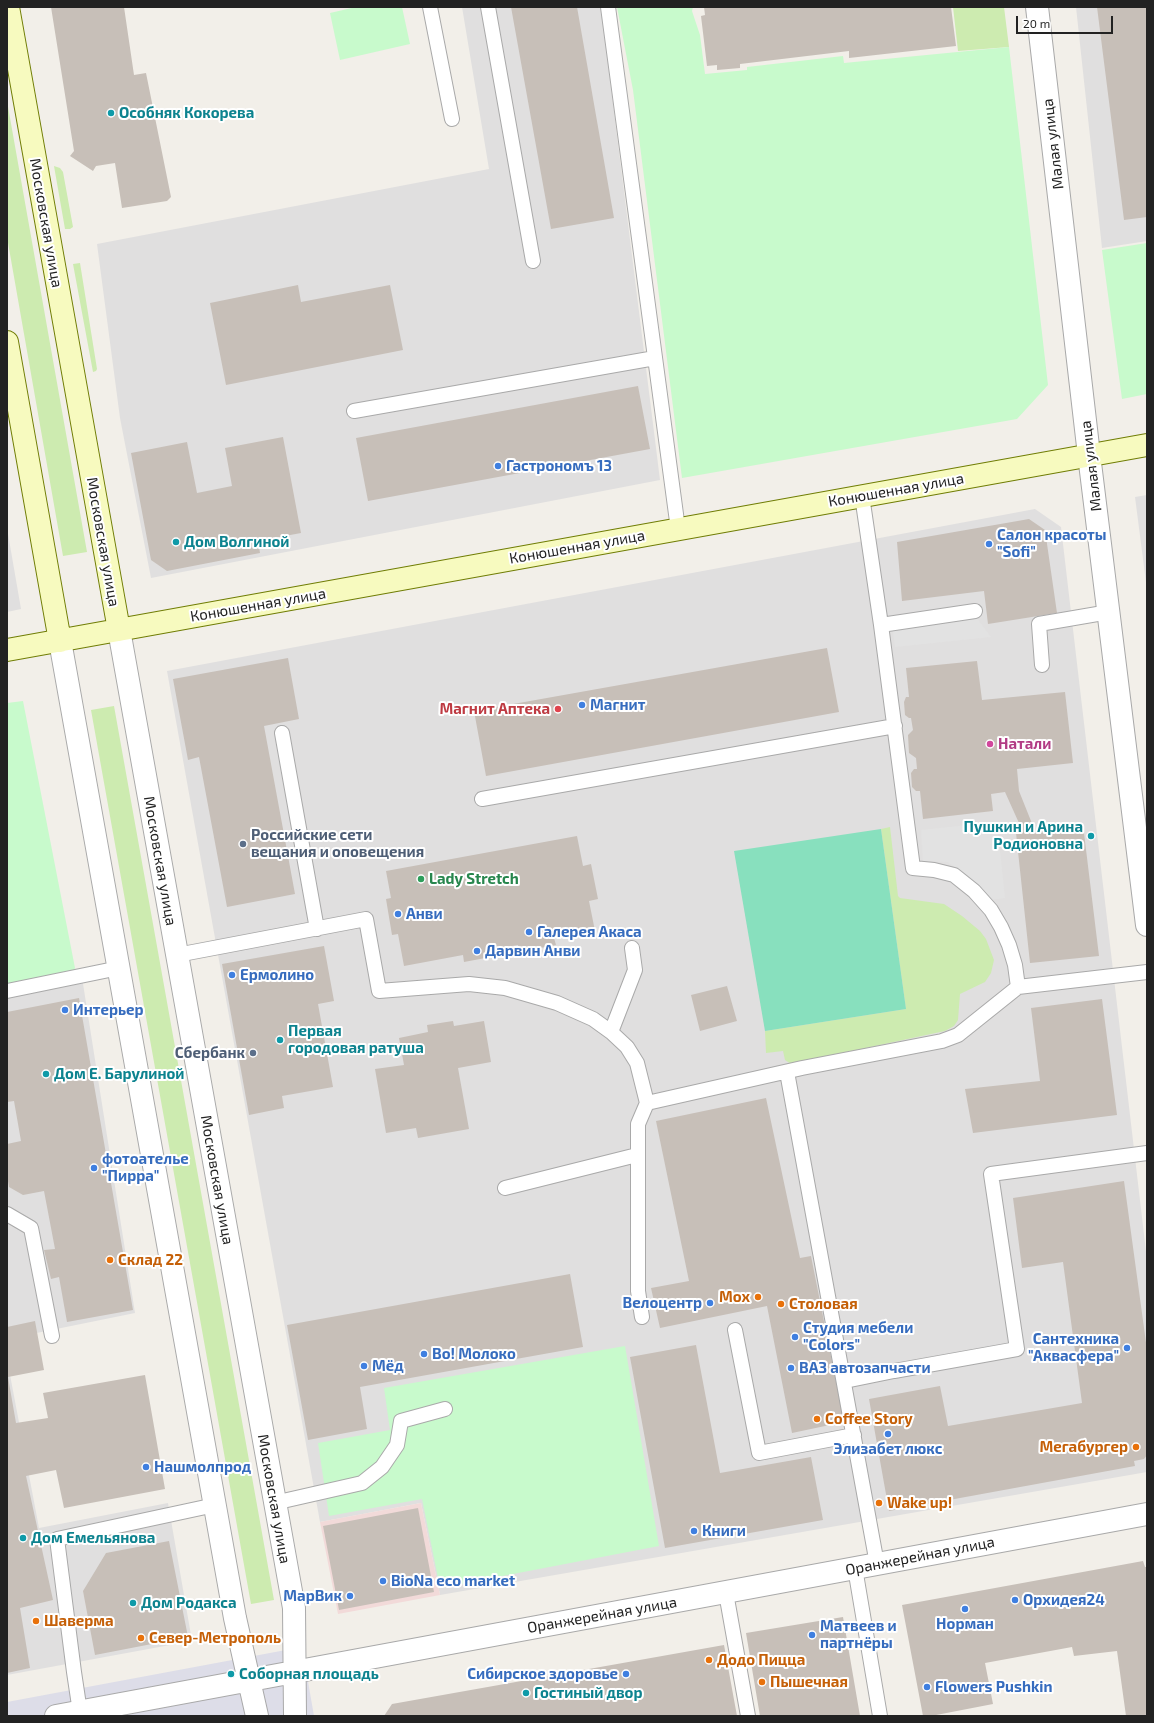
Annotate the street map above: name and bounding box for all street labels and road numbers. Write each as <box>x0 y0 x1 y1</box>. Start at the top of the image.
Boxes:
street label: Малая улица <box>1038 97 1068 191</box>
street label: Московская улица <box>26 157 66 289</box>
street label: Малая улица <box>1076 419 1106 513</box>
street label: Конюшенная улица <box>827 469 965 511</box>
street label: Московская улица <box>83 476 123 608</box>
street label: Конюшенная улица <box>508 526 646 568</box>
street label: Конюшенная улица <box>189 584 327 626</box>
street label: Московская улица <box>140 795 180 927</box>
street label: Московская улица <box>197 1114 237 1246</box>
street label: Московская улица <box>254 1433 294 1565</box>
street label: Оранжерейная улица <box>844 1533 996 1579</box>
street label: Оранжерейная улица <box>526 1593 678 1637</box>

